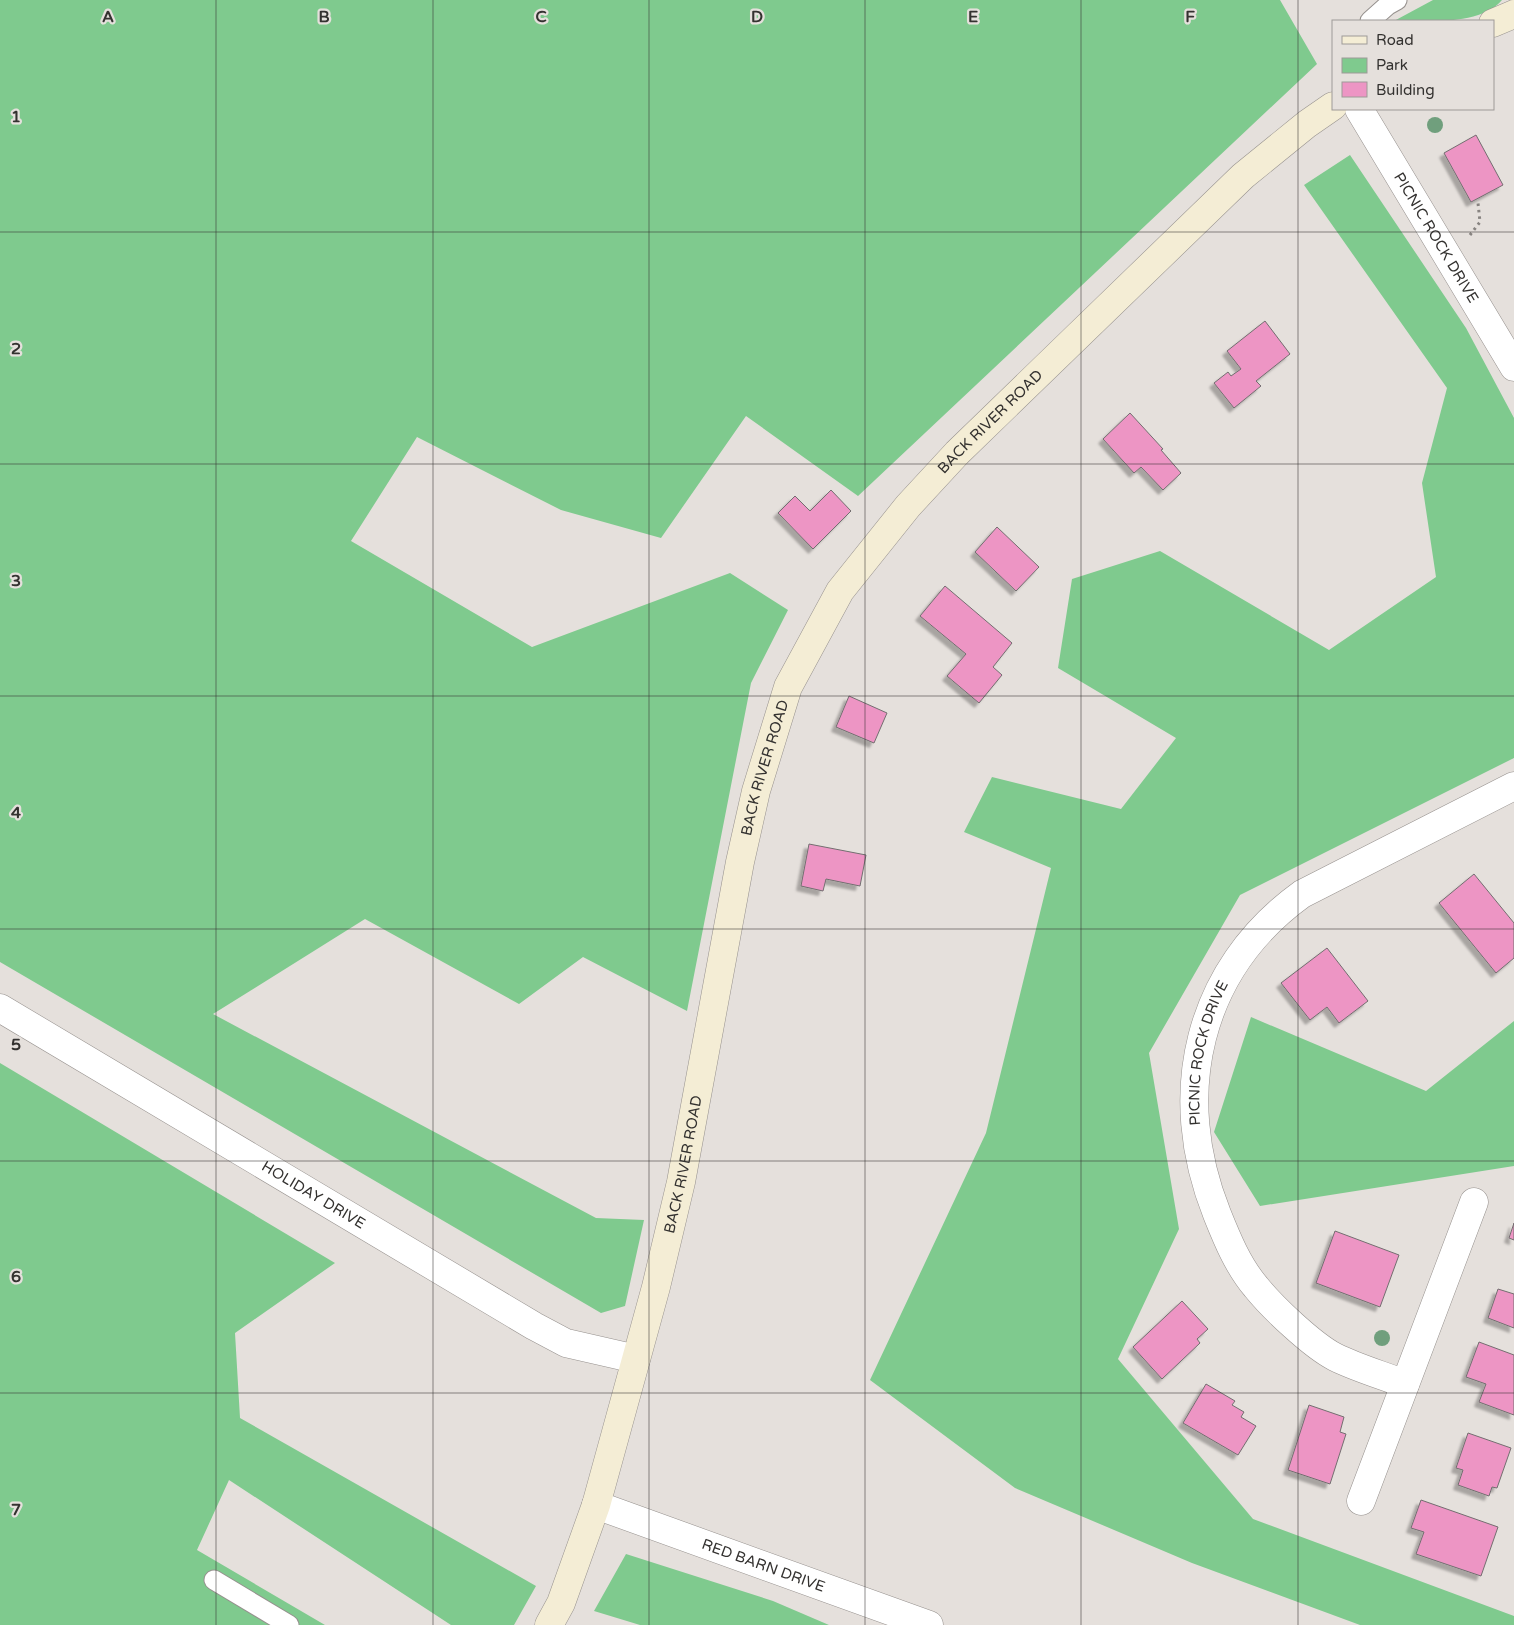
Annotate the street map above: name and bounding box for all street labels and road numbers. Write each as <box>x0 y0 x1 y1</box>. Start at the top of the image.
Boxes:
street label: PICNIC ROCK DRIVE <box>1390 169 1482 306</box>
street label: BACK RIVER ROAD <box>934 366 1047 477</box>
street label: BACK RIVER ROAD <box>737 698 793 837</box>
street label: PICNIC ROCK DRIVE <box>1185 977 1232 1126</box>
street label: BACK RIVER ROAD <box>660 1094 706 1235</box>
street label: HOLIDAY DRIVE <box>259 1157 369 1233</box>
street label: RED BARN DRIVE <box>699 1535 828 1596</box>

